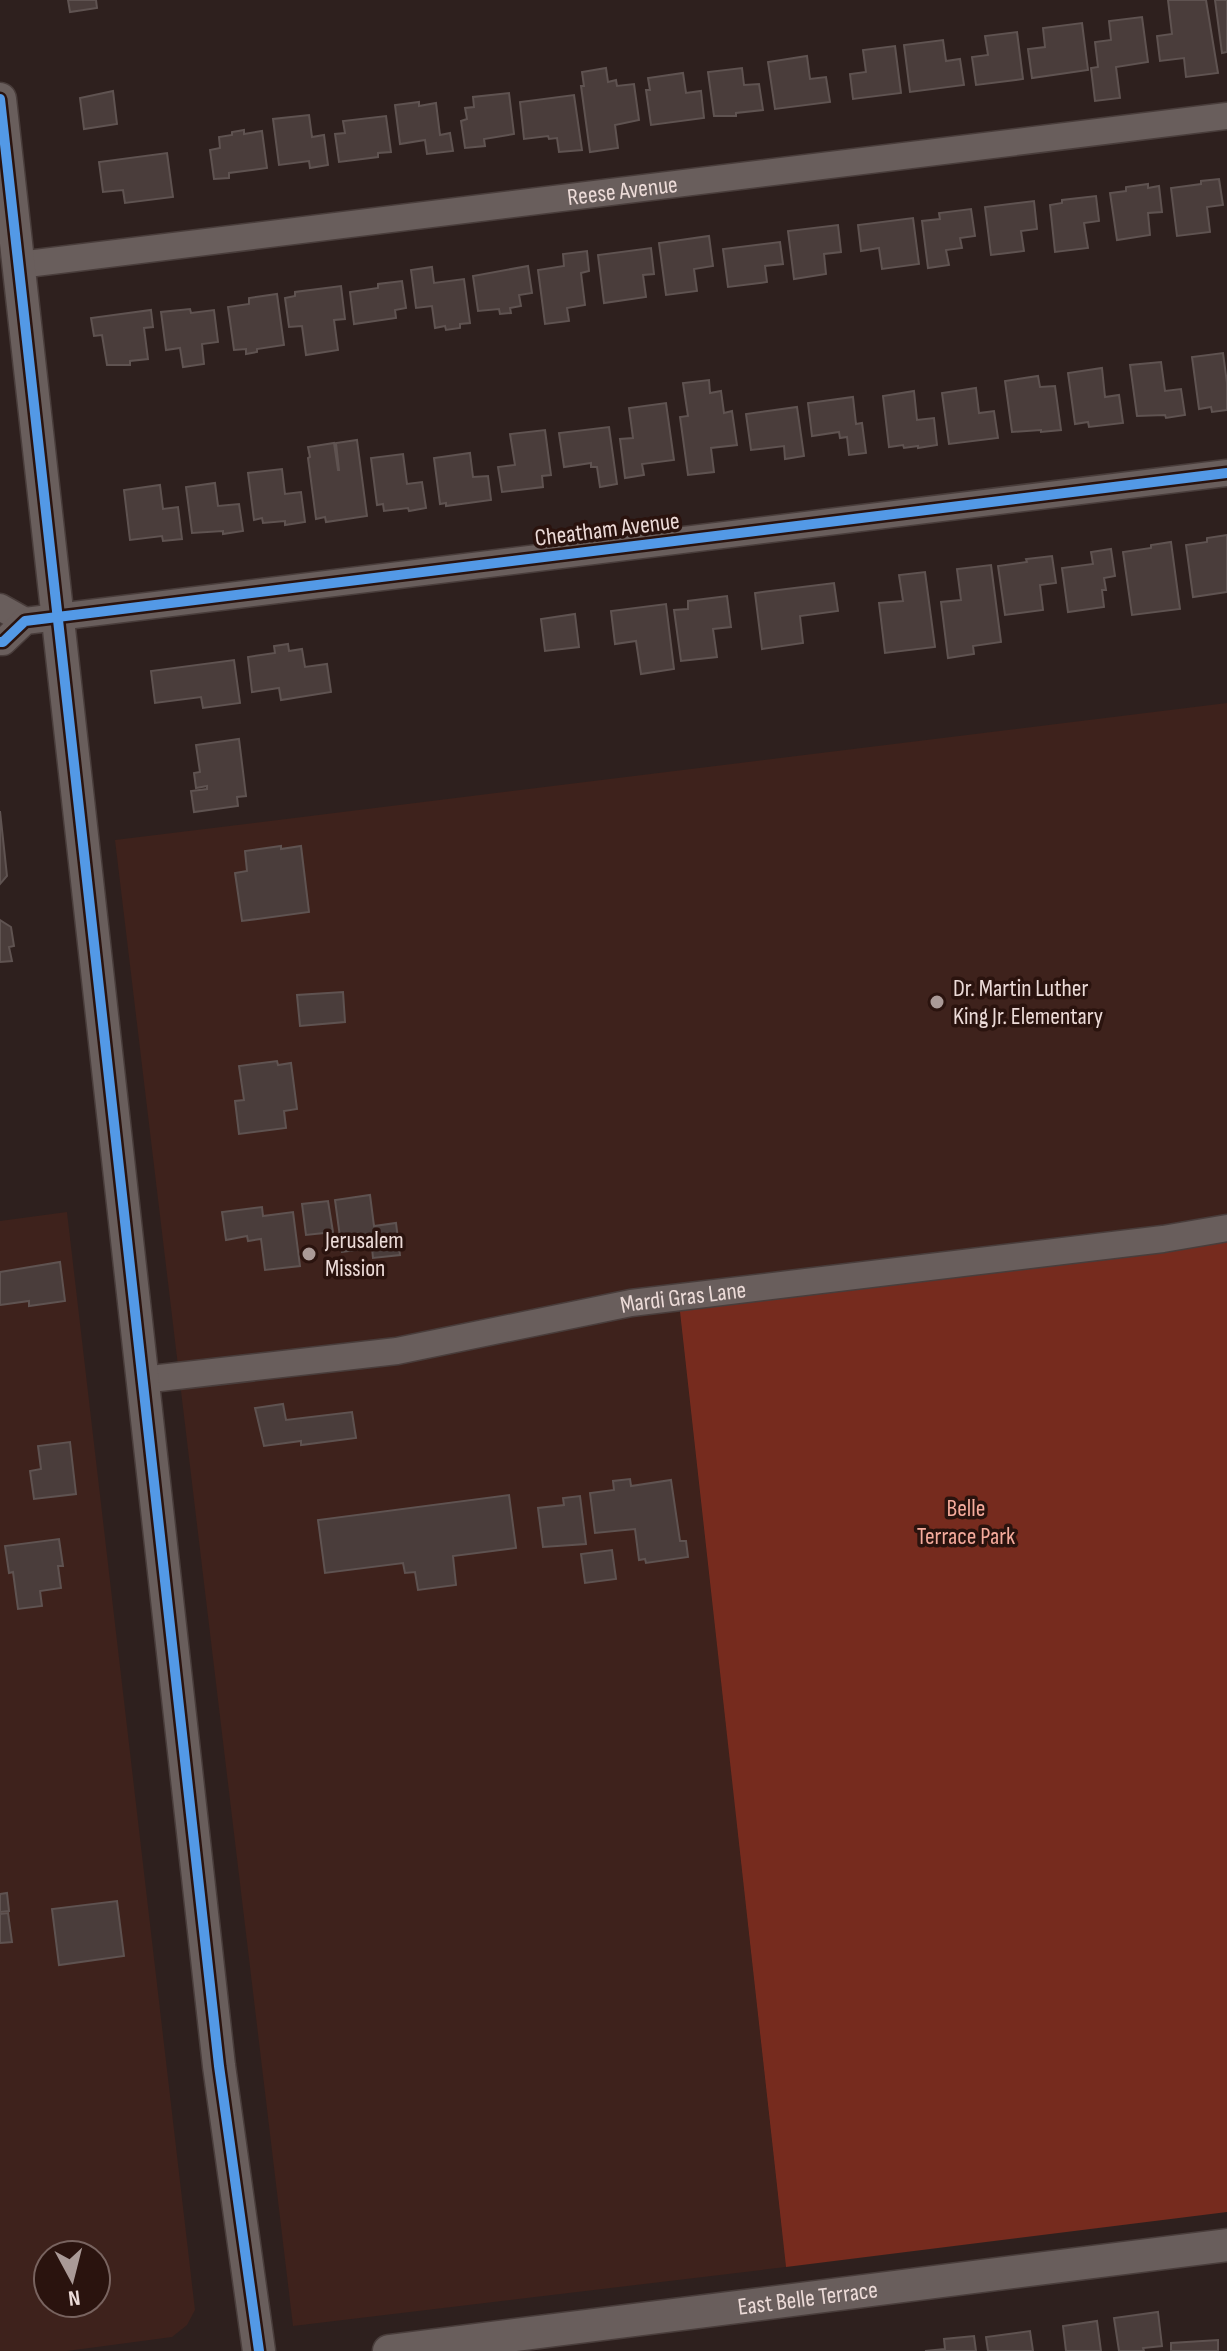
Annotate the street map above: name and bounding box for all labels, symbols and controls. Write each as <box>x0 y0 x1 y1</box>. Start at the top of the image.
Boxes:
street label: Reese Avenue <box>566 170 679 212</box>
street label: Cheatham Avenue <box>533 506 681 553</box>
place label: Dr. Martin Luther King Jr. Elementary <box>953 974 1103 1031</box>
marker: Dr. Martin Luther King Jr. Elementary <box>928 993 946 1011</box>
place label: Jerusalem Mission <box>324 1226 404 1283</box>
marker: Jerusalem Mission <box>300 1245 318 1263</box>
street label: Mardi Gras Lane <box>618 1275 748 1320</box>
park label: Belle Terrace Park <box>917 1494 1015 1551</box>
north arrow <box>32 2239 112 2319</box>
street label: East Belle Terrace <box>736 2275 879 2322</box>
text: N <box>67 2283 82 2311</box>

